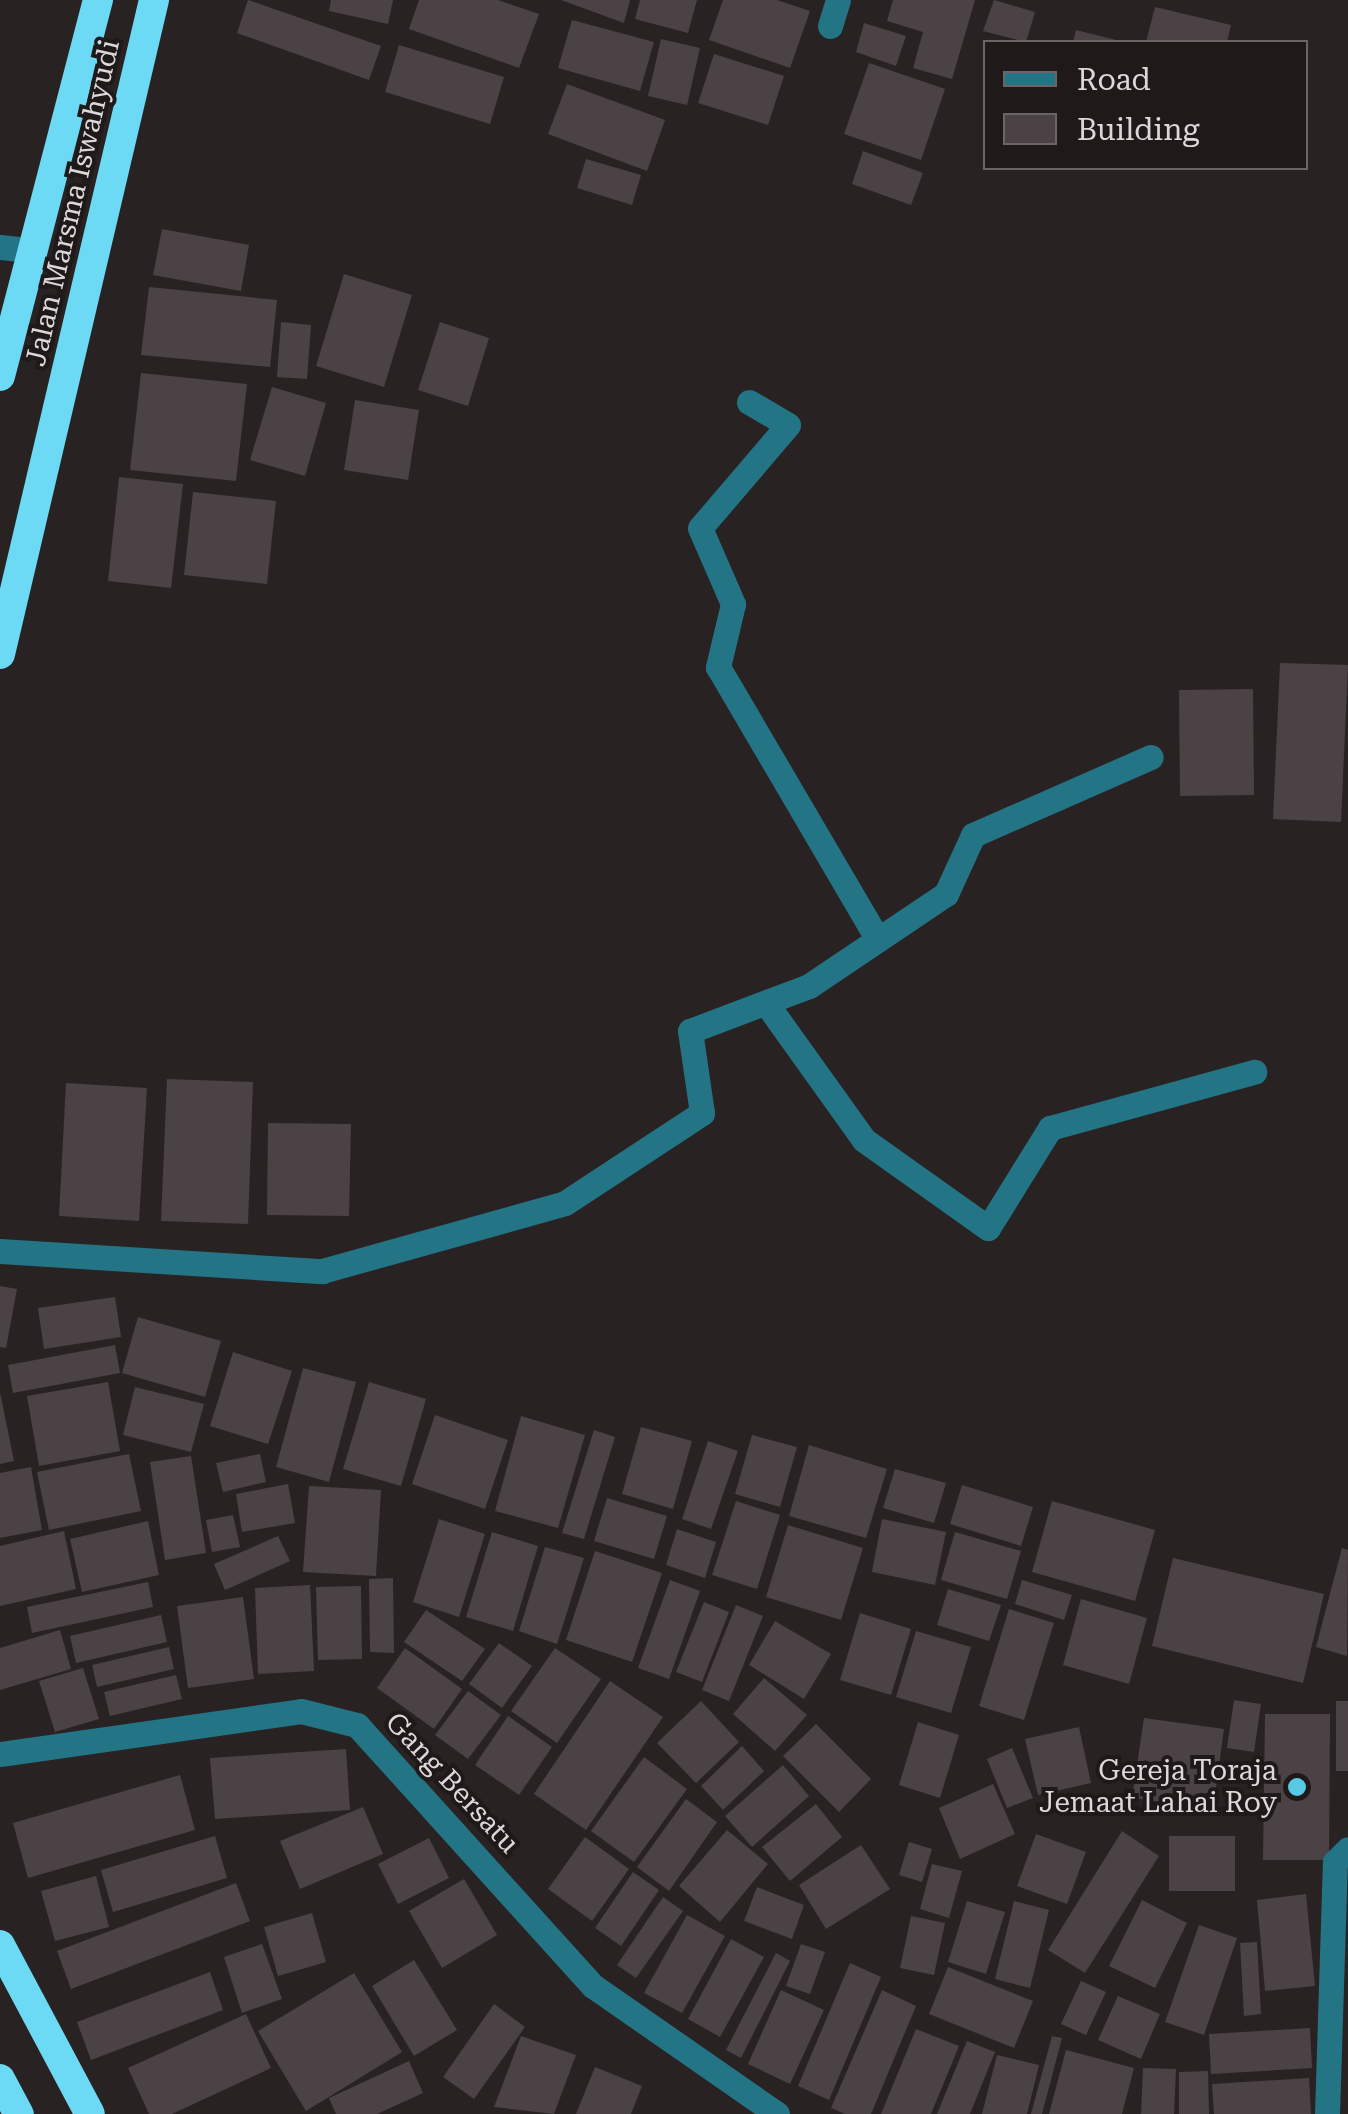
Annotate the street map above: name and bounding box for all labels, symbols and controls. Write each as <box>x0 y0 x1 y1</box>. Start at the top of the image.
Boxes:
street label: Jalan Marsma Iswahyudi <box>19 36 127 370</box>
legend <box>983 40 1308 170</box>
text: Road <box>1077 62 1151 97</box>
text: Building <box>1077 112 1200 147</box>
street label: Gang Bersatu <box>378 1706 526 1860</box>
place label: Gereja Toraja Jemaat Lahai Roy <box>1039 1754 1277 1820</box>
marker: Gereja Toraja Jemaat Lahai Roy <box>1286 1776 1308 1798</box>

